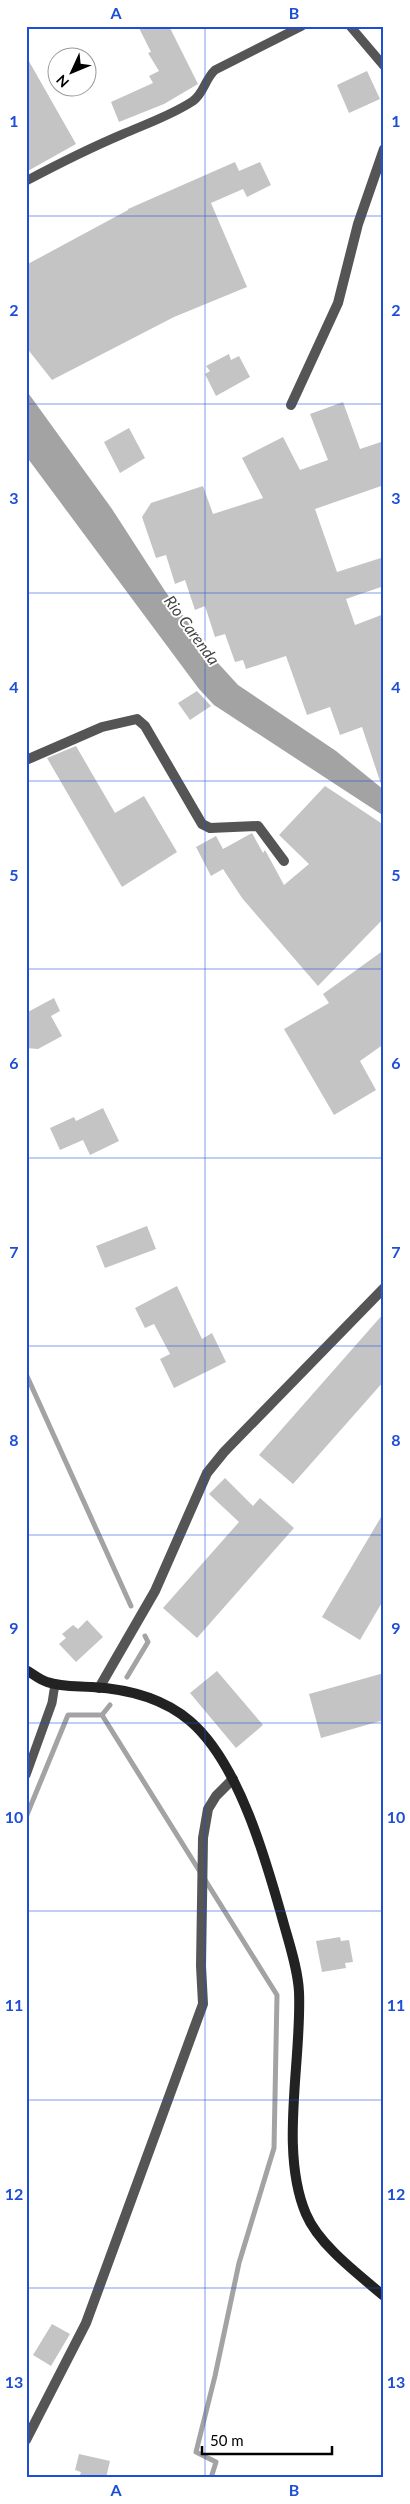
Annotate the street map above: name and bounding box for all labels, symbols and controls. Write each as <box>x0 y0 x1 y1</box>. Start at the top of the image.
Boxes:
text: A <box>109 3 122 22</box>
text: B <box>289 3 299 22</box>
north arrow <box>48 48 98 98</box>
text: N <box>52 72 72 91</box>
text: 1 <box>9 111 19 130</box>
text: 1 <box>391 111 401 130</box>
text: 2 <box>9 300 19 319</box>
text: 2 <box>391 300 401 319</box>
text: 3 <box>9 488 19 507</box>
text: 3 <box>391 488 401 507</box>
water label: Rio Carenda <box>161 591 224 668</box>
text: 4 <box>9 677 19 696</box>
text: 4 <box>391 677 401 696</box>
text: 5 <box>9 865 19 884</box>
text: 5 <box>391 865 401 884</box>
text: 6 <box>9 1053 19 1072</box>
text: 6 <box>391 1053 401 1072</box>
text: 7 <box>9 1242 19 1261</box>
text: 7 <box>391 1242 401 1261</box>
text: 8 <box>9 1430 19 1449</box>
text: 8 <box>391 1430 401 1449</box>
text: 9 <box>9 1618 19 1637</box>
text: 9 <box>391 1618 401 1637</box>
text: 10 <box>5 1807 23 1826</box>
text: 10 <box>387 1807 405 1826</box>
text: 11 <box>5 1995 23 2014</box>
text: 11 <box>387 1995 405 2014</box>
text: 12 <box>5 2184 23 2203</box>
text: 12 <box>387 2184 405 2203</box>
text: 13 <box>5 2372 23 2391</box>
text: 13 <box>387 2372 405 2391</box>
scale bar <box>202 2424 332 2456</box>
text: 50 m <box>210 2431 244 2449</box>
text: A <box>109 2480 122 2499</box>
text: B <box>289 2480 299 2499</box>

